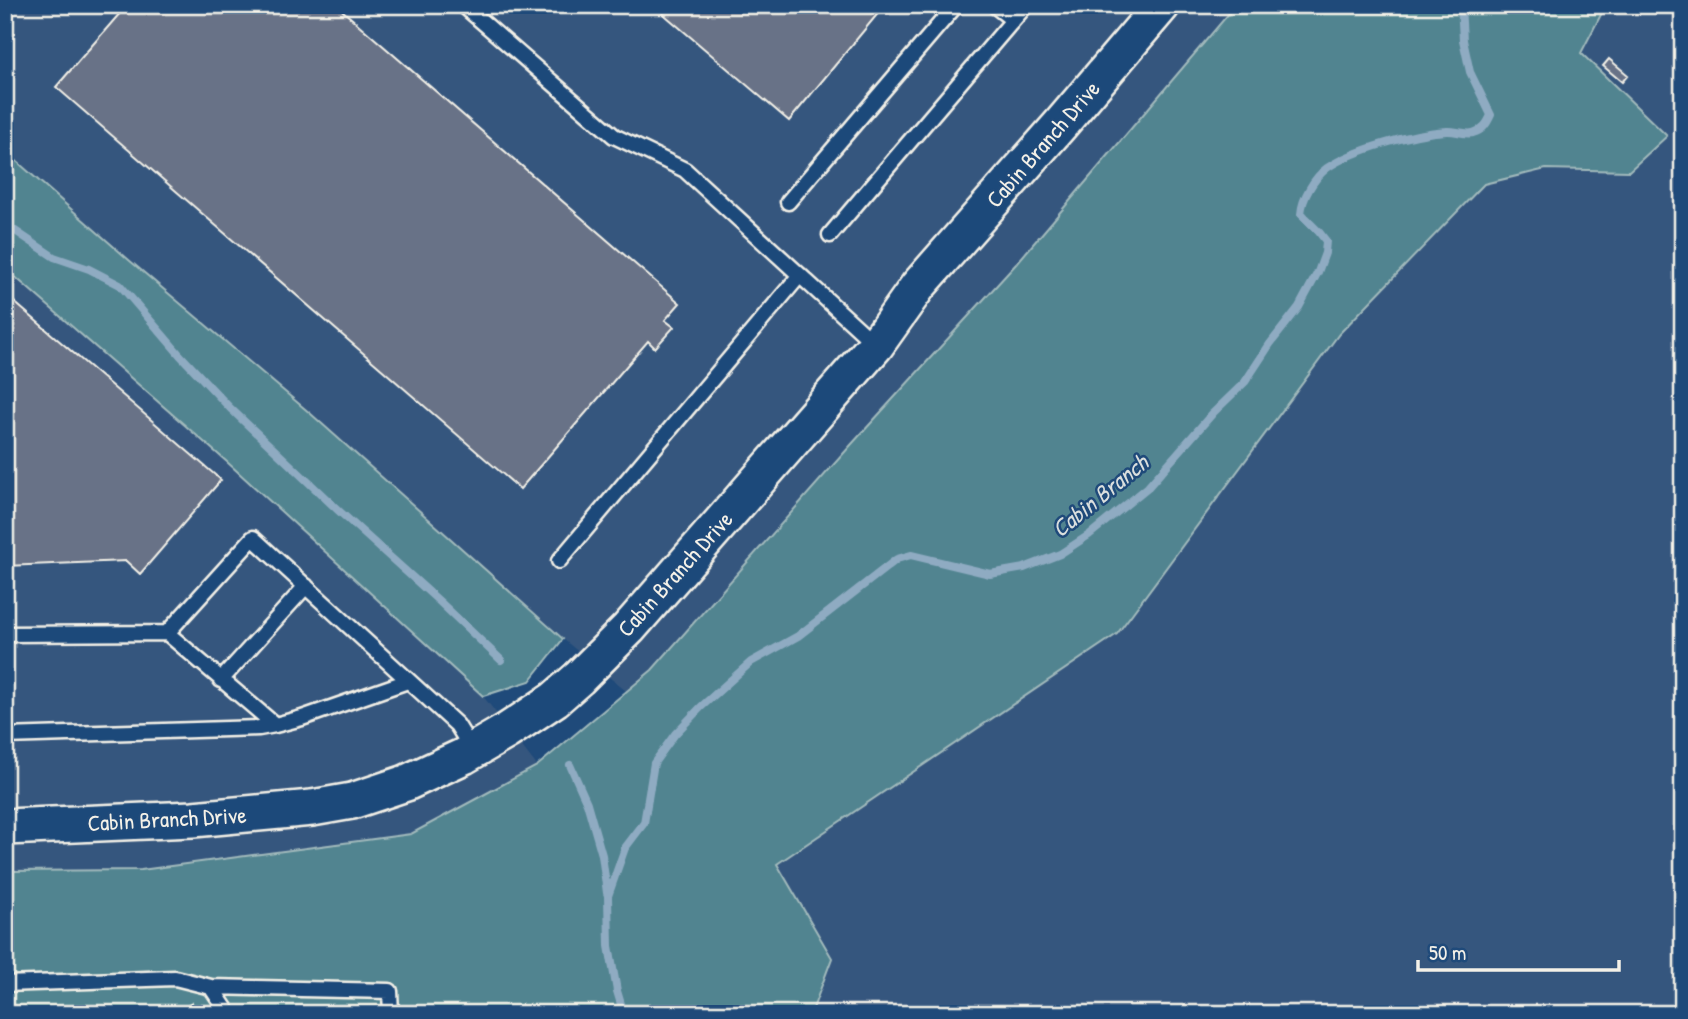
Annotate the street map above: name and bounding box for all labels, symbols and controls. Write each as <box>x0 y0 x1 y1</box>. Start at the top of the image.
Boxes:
street label: Cabin Branch Drive <box>979 73 1106 214</box>
water label: Cabin Branch <box>1045 445 1156 544</box>
street label: Cabin Branch Drive <box>610 504 739 643</box>
street label: Cabin Branch Drive <box>87 799 247 838</box>
scale bar <box>1418 928 1620 972</box>
text: 50 m <box>1429 938 1466 967</box>

